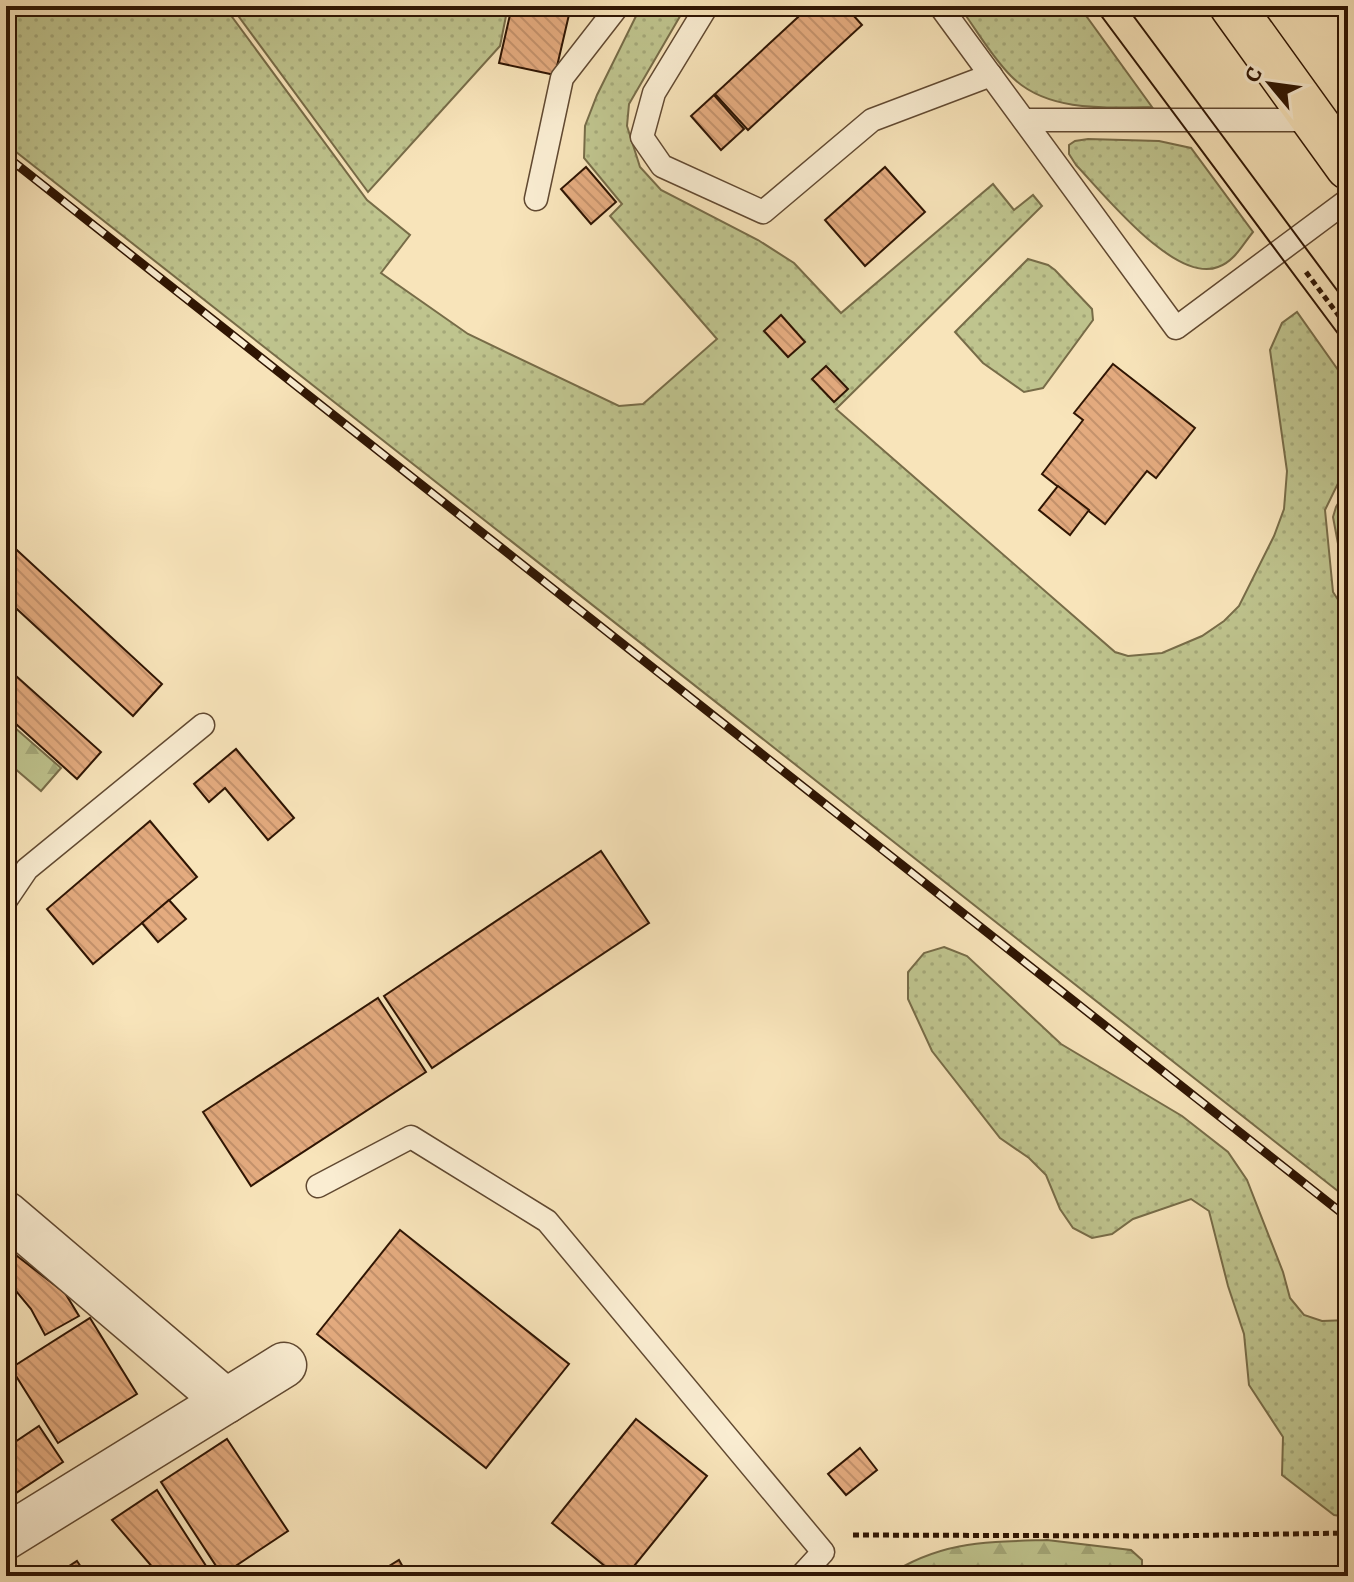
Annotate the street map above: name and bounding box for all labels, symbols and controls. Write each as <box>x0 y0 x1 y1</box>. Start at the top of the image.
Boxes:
north arrow <box>1230 44 1310 124</box>
text: С <box>1237 62 1270 88</box>

